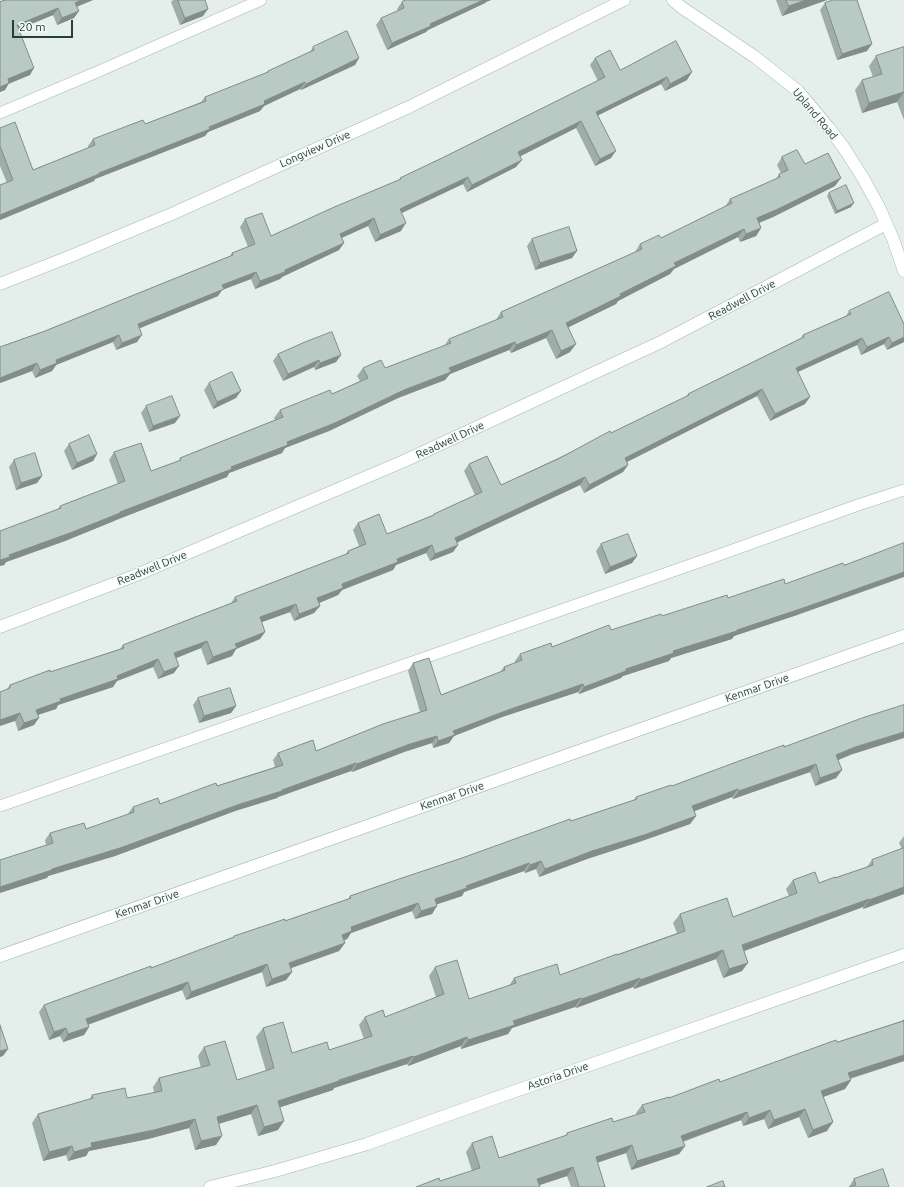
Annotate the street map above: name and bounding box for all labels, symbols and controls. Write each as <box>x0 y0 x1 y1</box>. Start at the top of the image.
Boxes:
scale bar <box>14 12 75 38</box>
text: 20 m <box>19 20 46 33</box>
street label: Upland Road <box>790 86 840 142</box>
street label: Longview Drive <box>278 128 352 170</box>
street label: Readwell Drive <box>706 277 778 323</box>
street label: Readwell Drive <box>414 418 486 462</box>
street label: Readwell Drive <box>115 548 189 588</box>
street label: Kenmar Drive <box>723 671 791 705</box>
street label: Kenmar Drive <box>418 779 486 813</box>
street label: Kenmar Drive <box>113 887 181 921</box>
street label: Astoria Drive <box>526 1059 590 1093</box>

